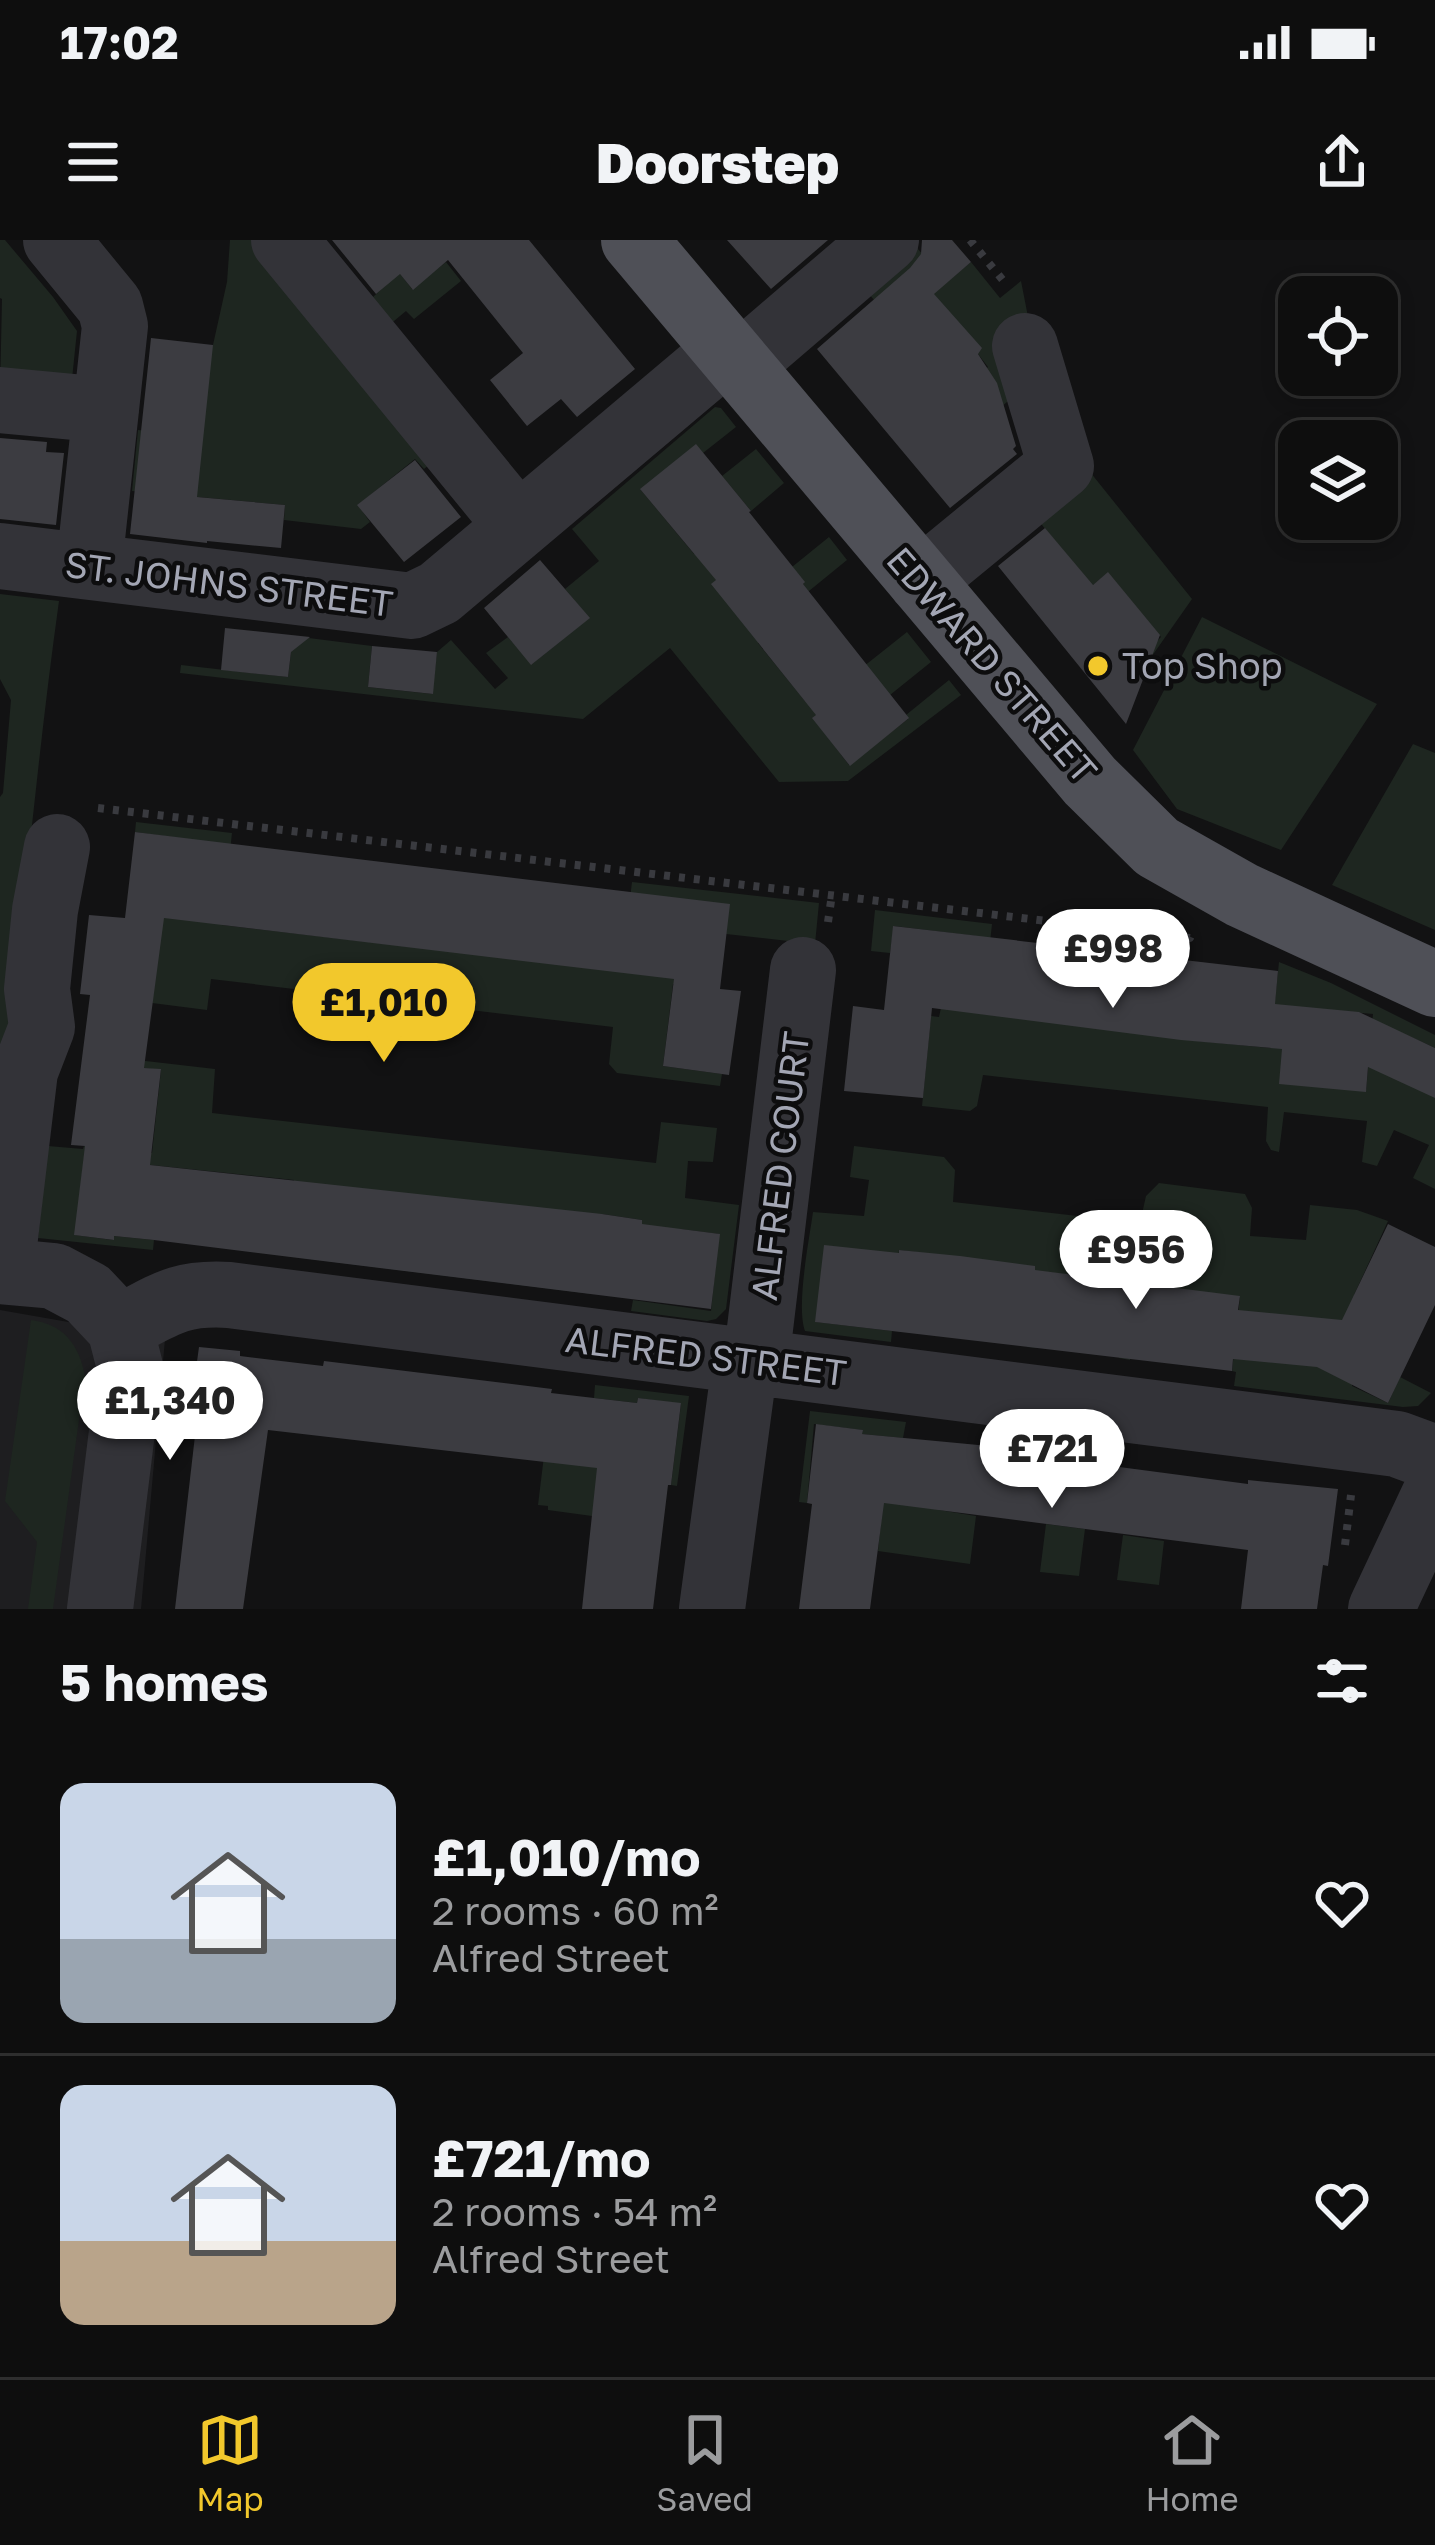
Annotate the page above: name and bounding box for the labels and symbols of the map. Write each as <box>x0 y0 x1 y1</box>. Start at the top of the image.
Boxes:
street label: EDWARD STREET <box>878 538 1106 791</box>
street label: ST. JOHNS STREET <box>63 542 395 625</box>
place label: Top Shop <box>1122 644 1283 687</box>
marker: Top Shop <box>1085 653 1111 679</box>
pin: £998 <box>1042 909 1184 1011</box>
pin: £1,010 <box>286 963 482 1065</box>
street label: ALFRED COURT <box>742 1029 817 1303</box>
pin: £956 <box>1065 1210 1207 1312</box>
street label: ALFRED STREET <box>563 1317 849 1394</box>
pin: £1,340 <box>72 1361 268 1463</box>
pin: £721 <box>981 1409 1123 1511</box>

